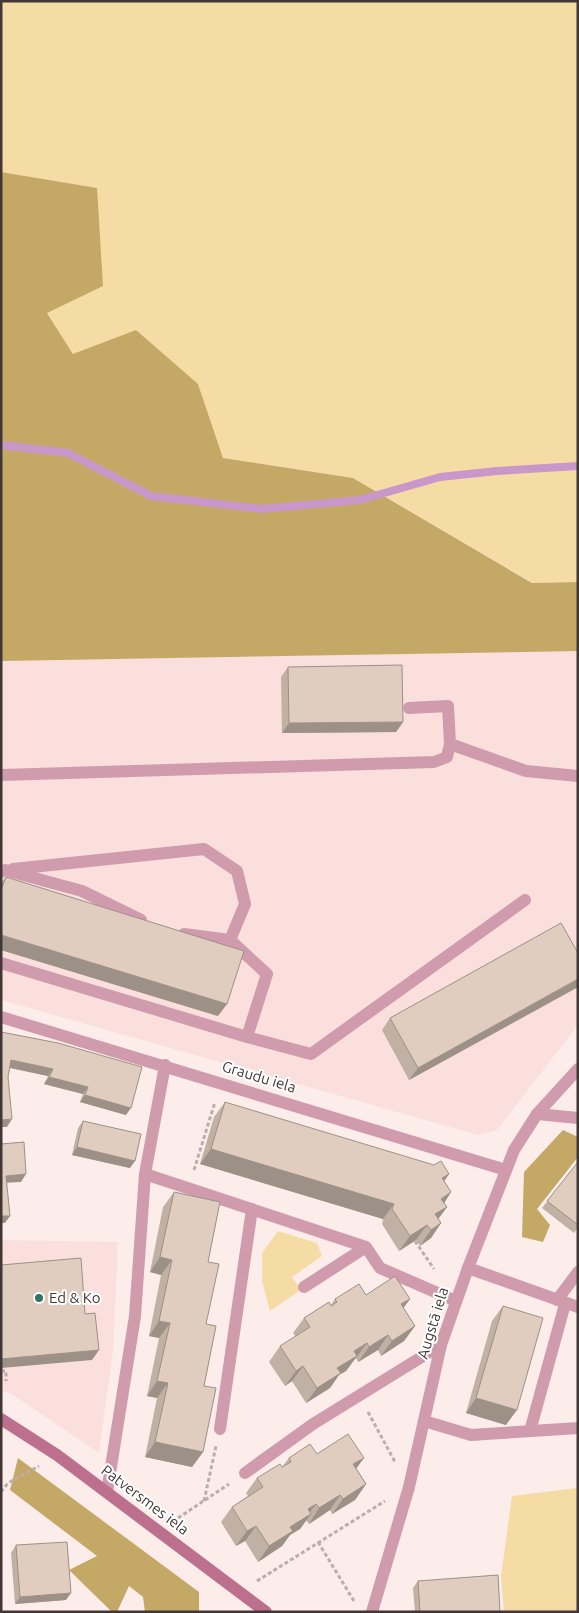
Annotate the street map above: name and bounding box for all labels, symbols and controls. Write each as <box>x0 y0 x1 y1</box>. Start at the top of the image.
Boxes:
street label: Graudu iela <box>220 1057 298 1096</box>
street label: Augstā iela <box>414 1285 451 1361</box>
place label: Ed & Ko <box>49 1289 100 1306</box>
marker: Ed & Ko <box>33 1292 45 1304</box>
street label: Patversmes iela <box>98 1461 192 1538</box>

